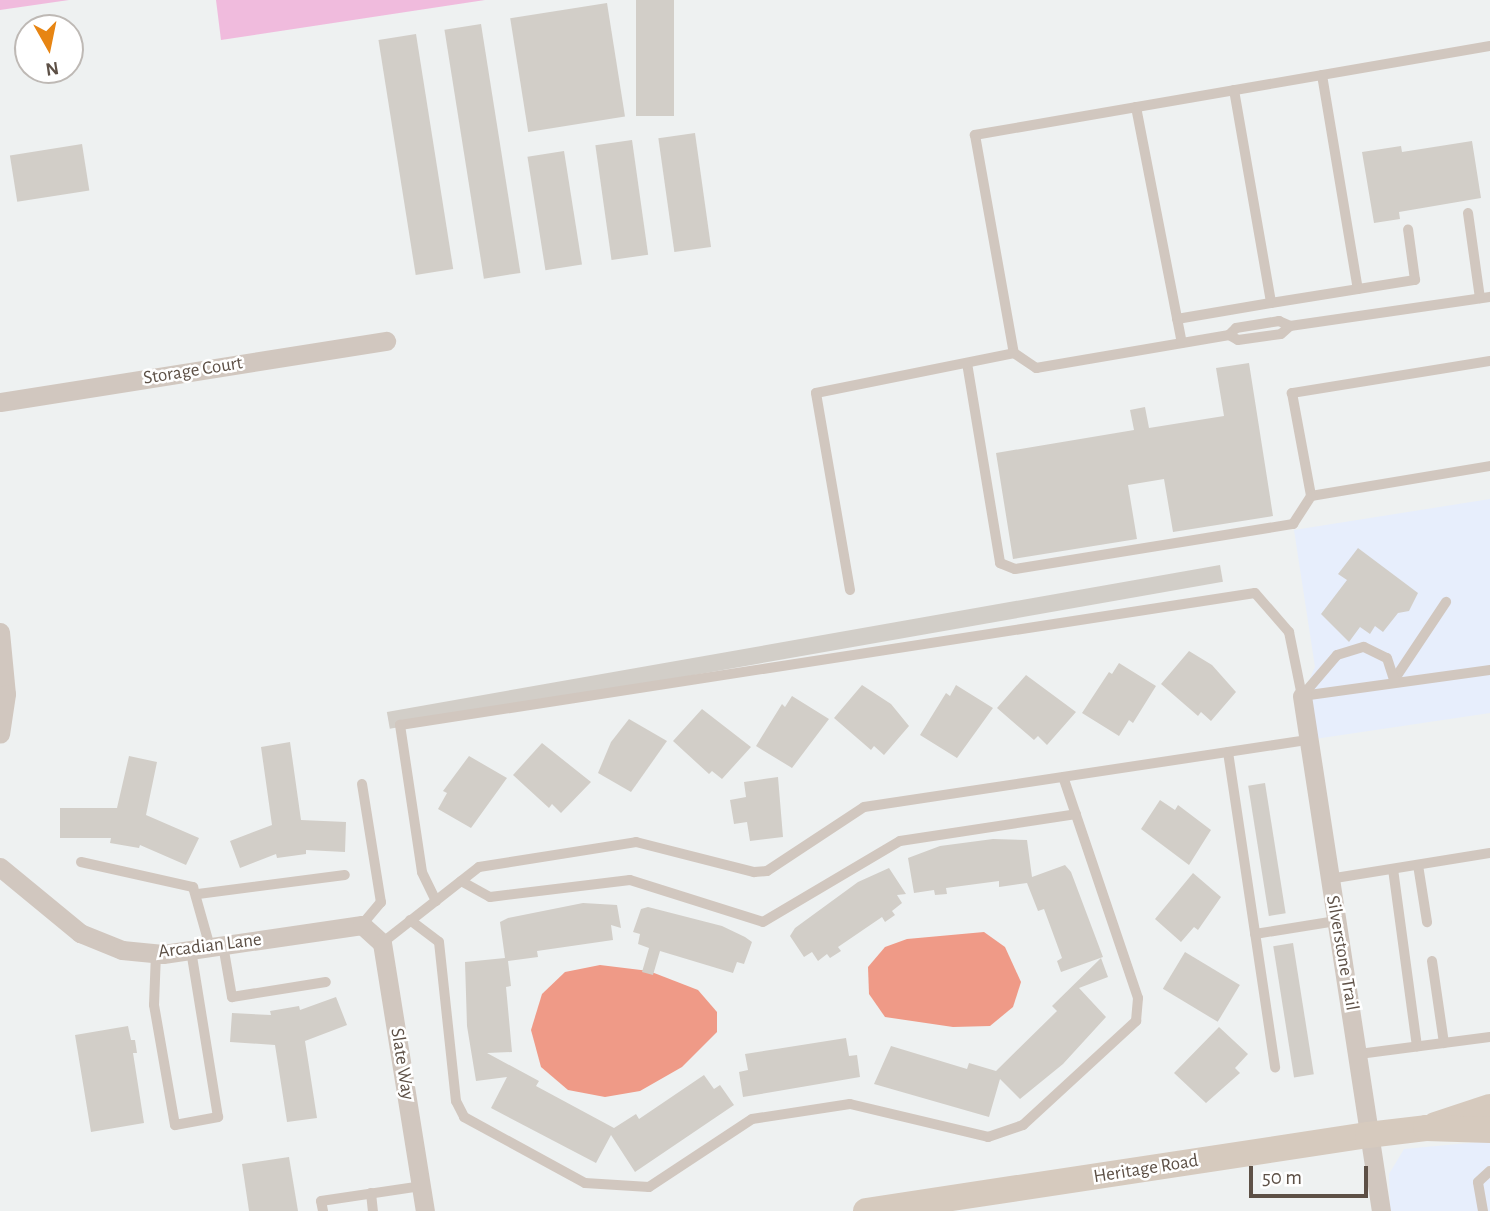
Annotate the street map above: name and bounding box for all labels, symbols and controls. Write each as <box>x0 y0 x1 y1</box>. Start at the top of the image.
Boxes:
north arrow <box>14 14 84 84</box>
text: N <box>44 58 60 79</box>
street label: Storage Court <box>142 352 244 390</box>
street label: Silverstone Trail <box>1321 894 1363 1012</box>
street label: Arcadian Lane <box>157 928 263 964</box>
street label: Slate Way <box>385 1026 419 1102</box>
street label: Heritage Road <box>1092 1149 1200 1189</box>
scale bar <box>1252 1152 1371 1196</box>
text: 50 m <box>1262 1167 1302 1188</box>

